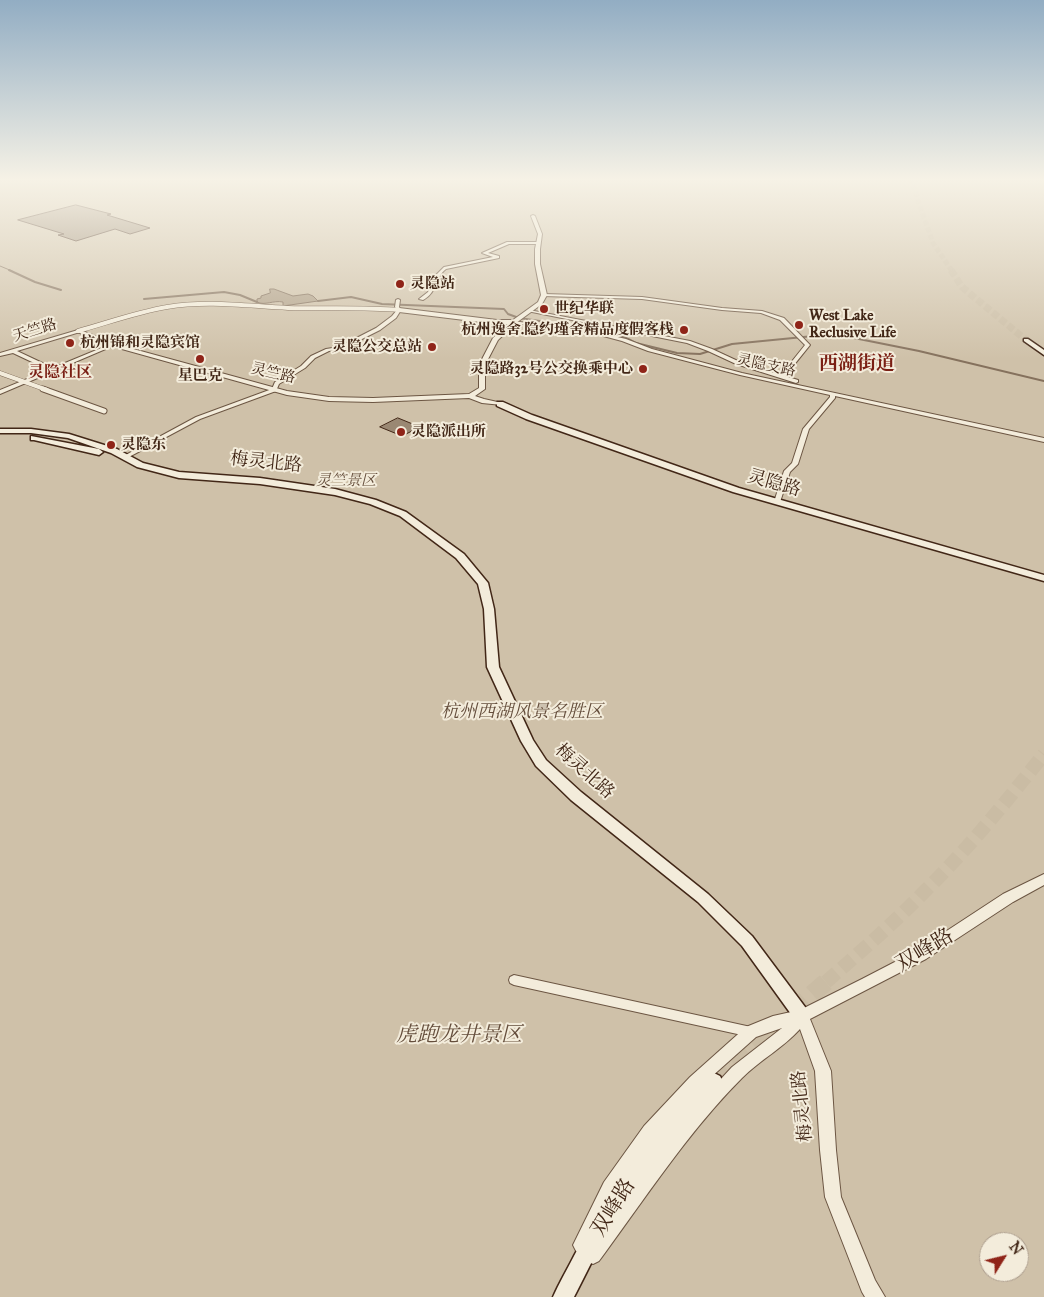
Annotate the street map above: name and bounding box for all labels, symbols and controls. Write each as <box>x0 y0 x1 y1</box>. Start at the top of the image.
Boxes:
place label: 灵隐站 <box>410 275 455 293</box>
marker: 灵隐站 <box>394 278 406 290</box>
place label: 世纪华联 <box>554 300 614 318</box>
marker: 世纪华联 <box>538 303 550 315</box>
place label: West Lake Reclusive Life <box>809 307 896 342</box>
street label: 天竺路 <box>11 316 59 346</box>
marker: West Lake Reclusive Life <box>793 319 805 331</box>
place label: 杭州逸舍.隐约瑾舍精品度假客栈 <box>461 321 674 339</box>
marker: 杭州逸舍.隐约瑾舍精品度假客栈 <box>678 324 690 336</box>
place label: 杭州锦和灵隐宾馆 <box>80 334 200 352</box>
marker: 杭州锦和灵隐宾馆 <box>64 337 76 349</box>
place label: 灵隐公交总站 <box>332 338 422 356</box>
marker: 灵隐公交总站 <box>426 341 438 353</box>
street label: 灵隐支路 <box>735 351 797 381</box>
marker: 星巴克 <box>194 353 206 365</box>
district label: 西湖街道 <box>819 353 895 375</box>
street label: 灵竺路 <box>249 360 297 388</box>
place label: 灵隐路32号公交换乘中心 <box>470 360 633 378</box>
district label: 灵隐社区 <box>28 363 92 383</box>
marker: 灵隐路32号公交换乘中心 <box>637 363 649 375</box>
place label: 星巴克 <box>178 367 222 385</box>
place label: 灵隐派出所 <box>411 423 486 441</box>
marker: 灵隐派出所 <box>395 426 407 438</box>
place label: 灵隐东 <box>121 436 166 454</box>
marker: 灵隐东 <box>105 439 117 451</box>
street label: 梅灵北路 <box>229 448 303 478</box>
street label: 灵隐路 <box>745 466 803 502</box>
park label: 灵竺景区 <box>316 472 376 490</box>
park label: 杭州西湖风景名胜区 <box>441 702 603 724</box>
street label: 梅灵北路 <box>550 740 618 804</box>
street label: 双峰路 <box>892 924 958 978</box>
park label: 虎跑龙井景区 <box>396 1023 522 1049</box>
street label: 梅灵北路 <box>788 1069 818 1143</box>
street label: 双峰路 <box>587 1175 641 1241</box>
north arrow <box>979 1232 1029 1282</box>
text: N <box>1005 1239 1026 1258</box>

